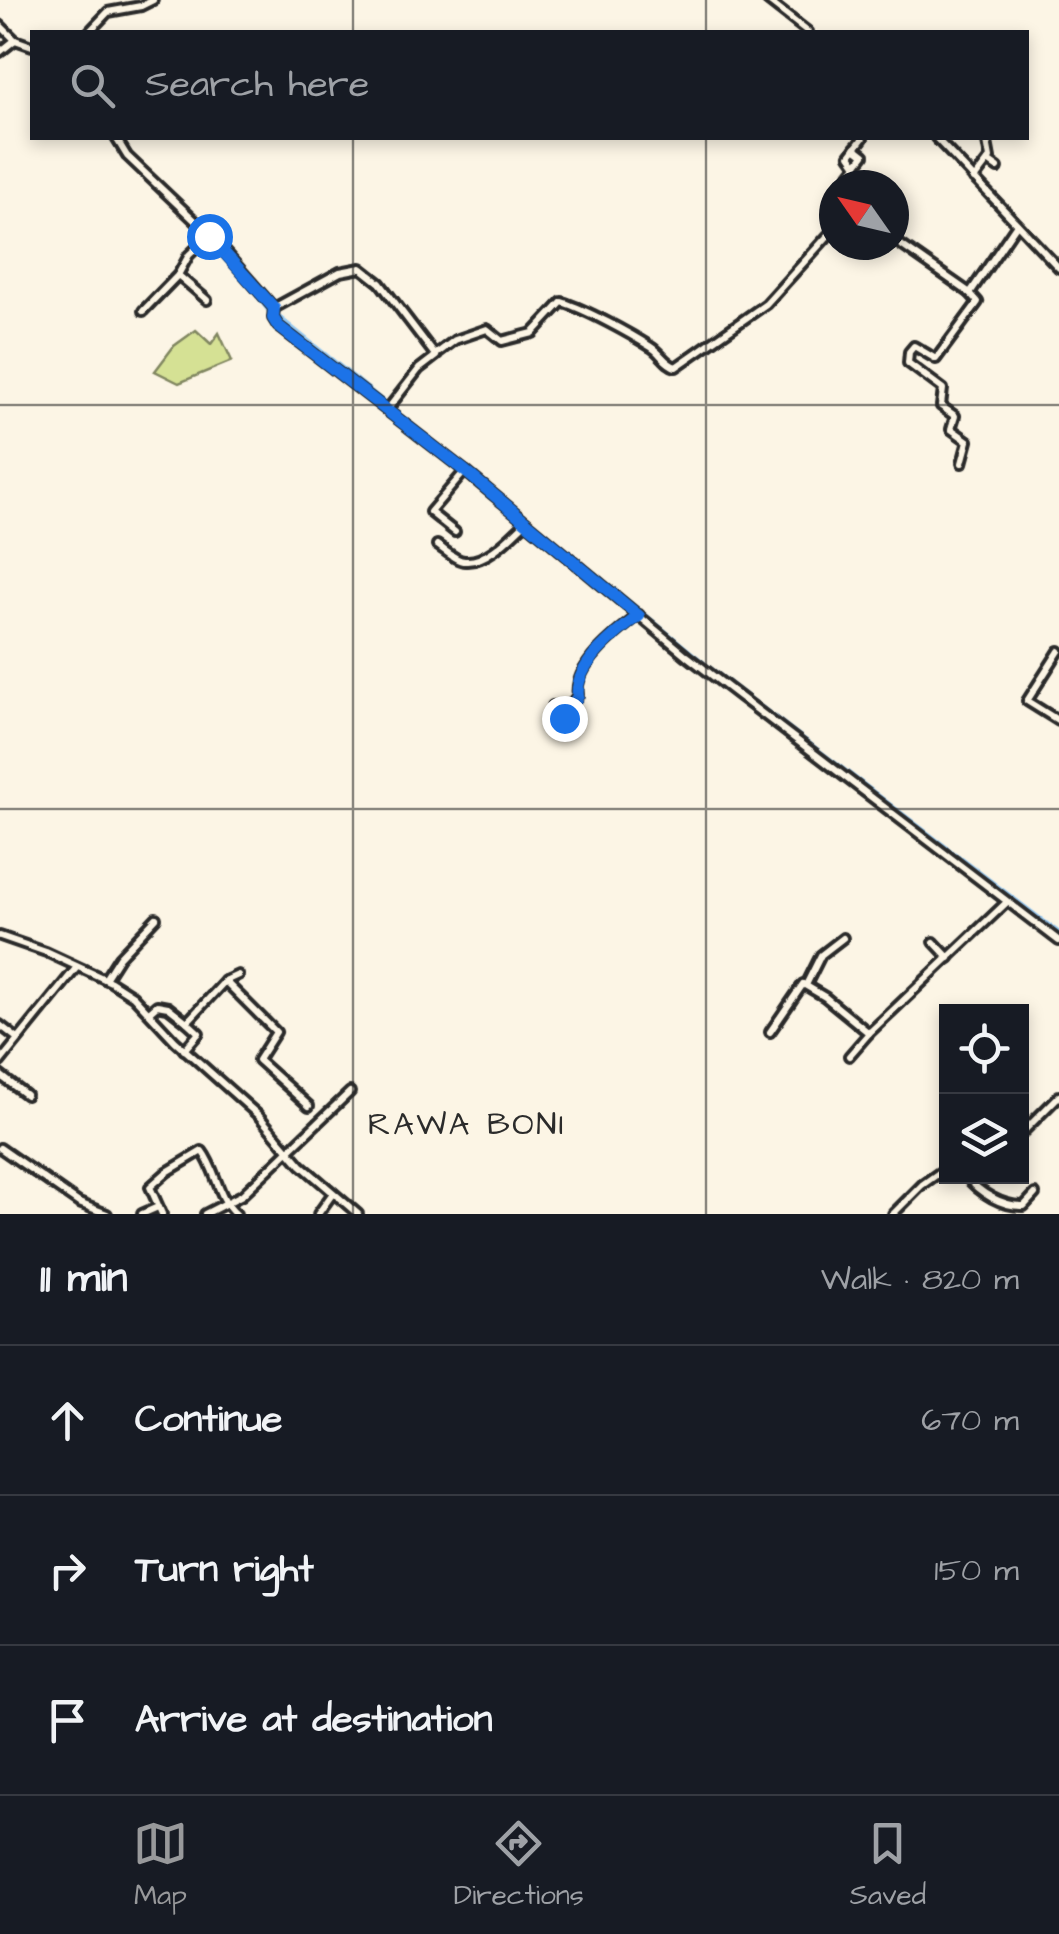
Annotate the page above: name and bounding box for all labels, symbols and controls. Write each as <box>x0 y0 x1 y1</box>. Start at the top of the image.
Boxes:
search box <box>30 30 1029 140</box>
icon: search <box>65 58 120 113</box>
text: Search here <box>145 59 369 111</box>
north arrow <box>819 170 909 260</box>
route start <box>187 214 233 260</box>
route end <box>542 696 588 742</box>
map controls <box>939 1004 1029 1184</box>
button: locate <box>939 1004 1029 1094</box>
button: layers <box>939 1094 1029 1184</box>
district label: RAWA BONI <box>368 1102 566 1147</box>
text: 11 min <box>40 1250 128 1308</box>
text: Walk · 820 m <box>821 1257 1019 1302</box>
icon: ahead <box>40 1393 95 1448</box>
text: Continue <box>135 1394 282 1446</box>
text: 670 m <box>921 1398 1019 1443</box>
icon: right <box>40 1543 95 1598</box>
text: Turn right <box>135 1544 314 1596</box>
text: 150 m <box>934 1548 1019 1593</box>
icon: arrive <box>40 1693 95 1748</box>
text: Arrive at destination <box>135 1694 492 1746</box>
tab: Map <box>133 1816 188 1915</box>
tab: Directions <box>454 1816 584 1915</box>
tab: Saved <box>850 1816 926 1915</box>

